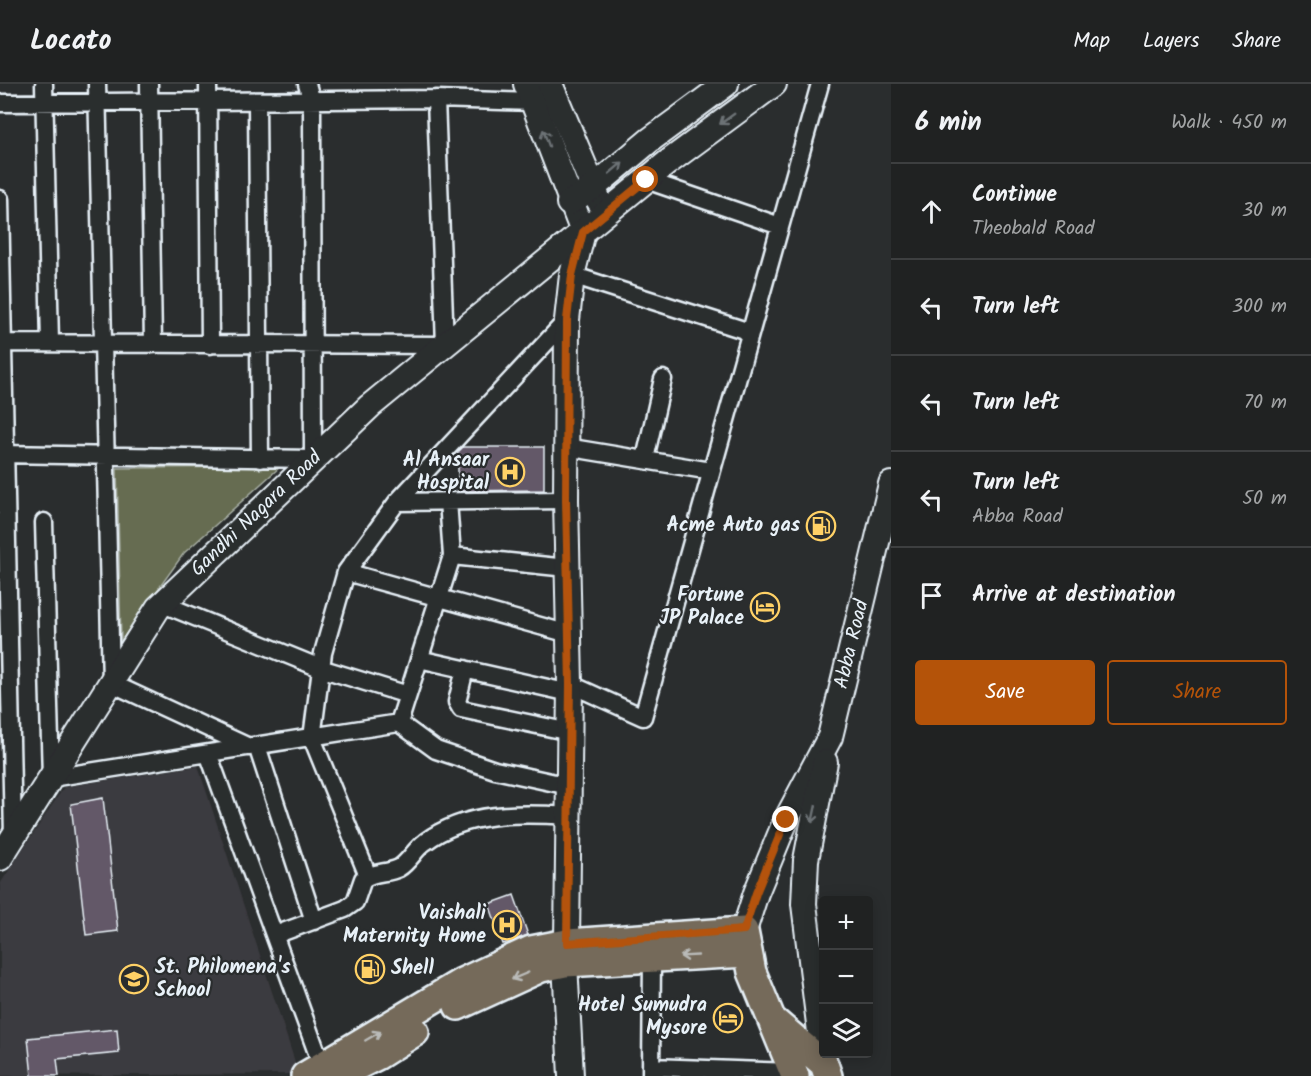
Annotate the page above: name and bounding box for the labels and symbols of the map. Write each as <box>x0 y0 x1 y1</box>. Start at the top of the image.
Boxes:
one-way arrow <box>719 113 735 125</box>
one-way arrow <box>539 130 550 148</box>
one-way arrow <box>608 162 624 175</box>
route start <box>632 166 658 192</box>
street label: Gandhi Nagara Road <box>183 442 331 585</box>
place label: Al Ansaar Hospital <box>403 445 490 500</box>
hospital icon: Al Ansaar Hospital <box>494 456 526 488</box>
place label: Acme Auto gas <box>666 510 801 542</box>
fuel station icon: Acme Auto gas <box>805 510 837 542</box>
place label: Fortune JP Palace <box>659 580 744 635</box>
hotel icon: Fortune JP Palace <box>749 591 781 623</box>
street label: Abba Road <box>826 596 879 692</box>
one-way arrow <box>808 804 819 824</box>
route end <box>772 806 798 832</box>
place label: Vaishali Maternity Home <box>343 898 487 953</box>
hospital icon: Vaishali Maternity Home <box>491 909 523 941</box>
one-way arrow <box>679 951 699 962</box>
place label: St. Philomena's School <box>155 952 291 1007</box>
fuel station icon: Shell <box>354 953 386 985</box>
place label: Shell <box>391 953 434 985</box>
school or university icon: St. Philomena's School <box>118 963 150 995</box>
one-way arrow <box>512 971 530 982</box>
place label: Hotel Sumudra Mysore <box>578 990 707 1045</box>
hotel icon: Hotel Sumudra Mysore <box>712 1002 744 1034</box>
one-way arrow <box>365 1030 382 1042</box>

